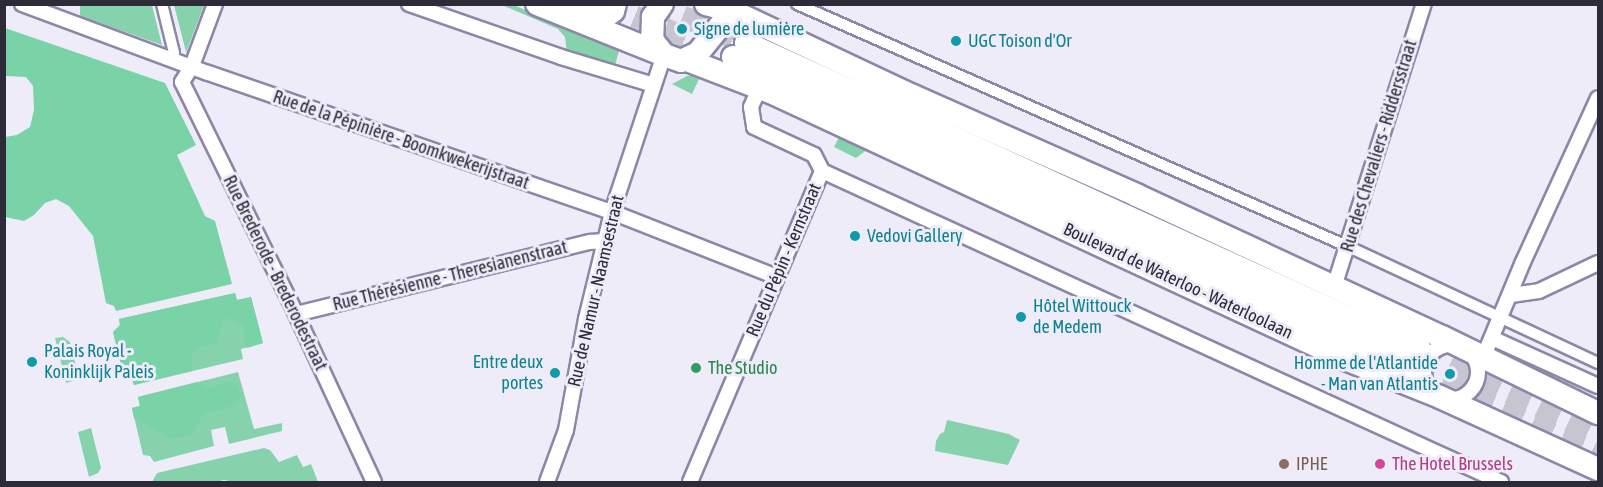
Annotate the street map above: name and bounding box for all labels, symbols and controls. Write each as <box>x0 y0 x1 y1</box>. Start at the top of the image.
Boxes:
place label: Signe de lumière <box>694 18 804 40</box>
marker: Signe de lumière <box>675 22 689 36</box>
place label: UGC Toison d'Or <box>968 30 1071 52</box>
marker: UGC Toison d'Or <box>949 34 963 48</box>
street label: Rue des Chevaliers - Riddersstraat <box>1336 37 1422 255</box>
street label: Rue de la Pépinière - Boomkwekerijstraat <box>270 86 532 194</box>
street label: Rue Brederode - Brederodestraat <box>218 172 332 374</box>
street label: Rue du Pépin - Kernstraat <box>742 180 826 340</box>
street label: Rue de Namur - Naamsestraat <box>563 193 629 389</box>
street label: Boulevard de Waterloo - Waterloolaan <box>1060 218 1296 344</box>
place label: Vedovi Gallery <box>867 225 962 247</box>
marker: Vedovi Gallery <box>848 229 862 243</box>
street label: Rue Thérésienne - Theresianenstraat <box>331 236 569 316</box>
place label: Hôtel Wittouck de Medem <box>1033 296 1131 338</box>
marker: Hôtel Wittouck de Medem <box>1014 310 1028 324</box>
place label: Palais Royal - Koninklijk Paleis <box>44 341 154 384</box>
place label: Entre deux portes <box>473 352 543 394</box>
place label: Homme de l'Atlantide - Man van Atlantis <box>1294 353 1438 395</box>
marker: Palais Royal - Koninklijk Paleis <box>25 355 39 369</box>
place label: The Studio <box>708 357 777 379</box>
marker: The Studio <box>689 361 703 375</box>
marker: Entre deux portes <box>548 366 562 380</box>
marker: Homme de l'Atlantide - Man van Atlantis <box>1443 367 1457 381</box>
place label: IPHE <box>1296 453 1328 475</box>
place label: The Hotel Brussels <box>1392 453 1513 475</box>
marker: IPHE <box>1277 457 1291 471</box>
marker: The Hotel Brussels <box>1373 457 1387 471</box>

